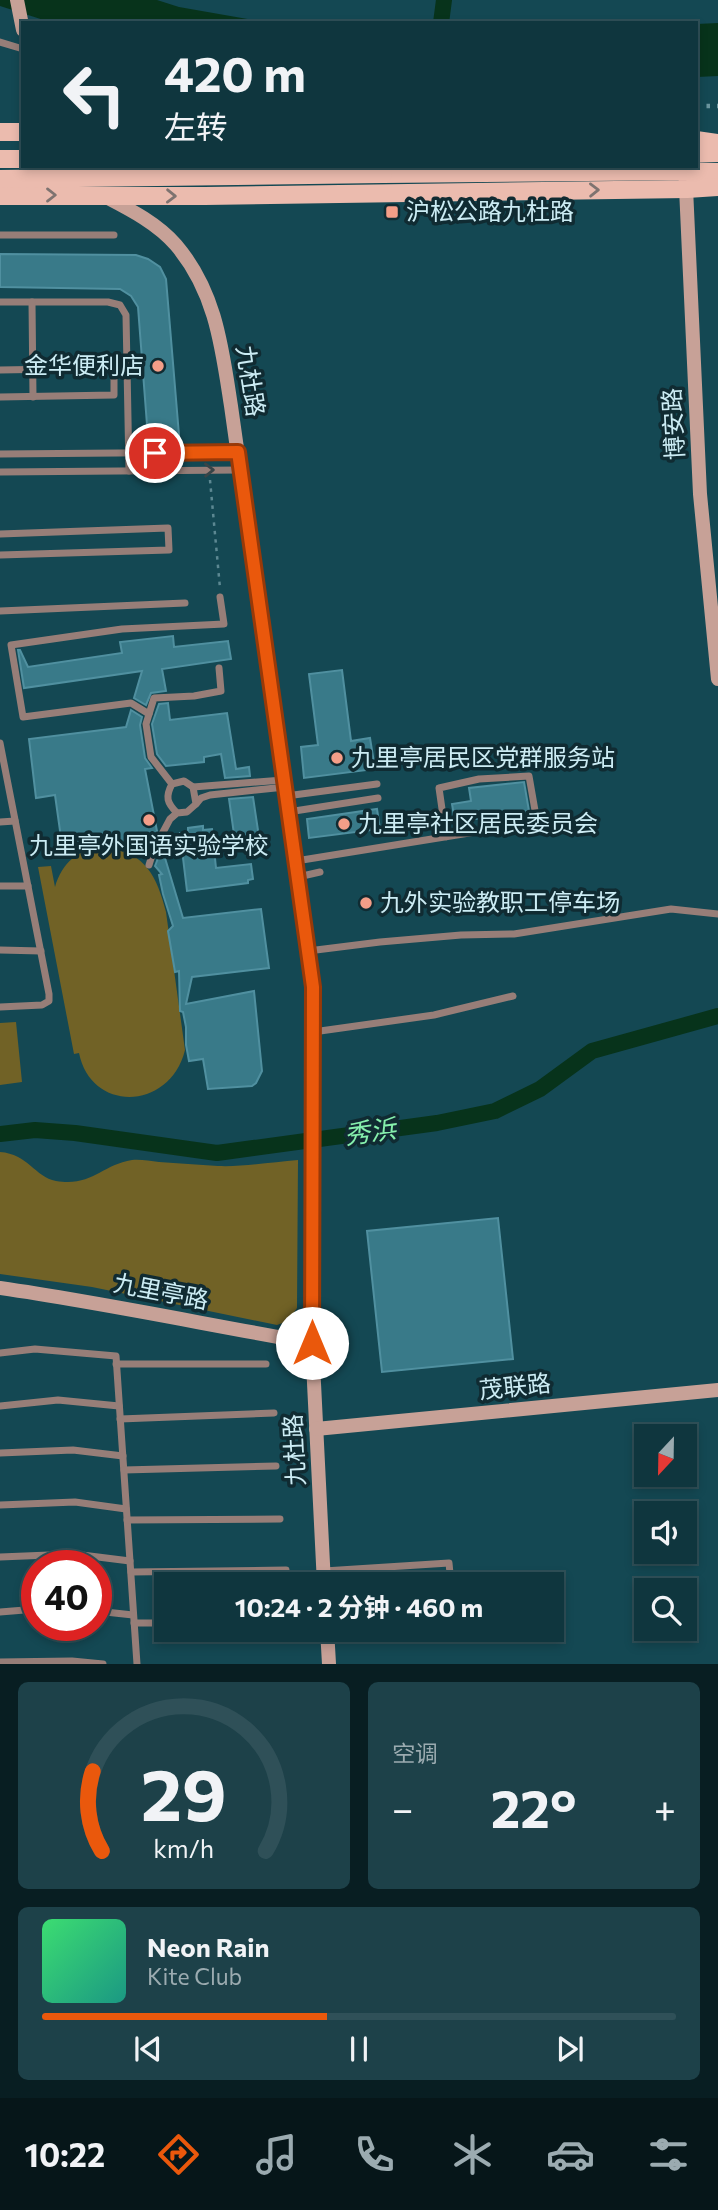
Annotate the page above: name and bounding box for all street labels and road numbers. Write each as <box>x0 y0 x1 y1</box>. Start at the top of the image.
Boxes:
street label: 九杜路 <box>232 343 271 419</box>
street label: 博安路 <box>656 387 689 461</box>
street label: 九里亭路 <box>111 1267 211 1314</box>
street label: 茂联路 <box>478 1367 552 1404</box>
street label: 九杜路 <box>277 1413 310 1487</box>

